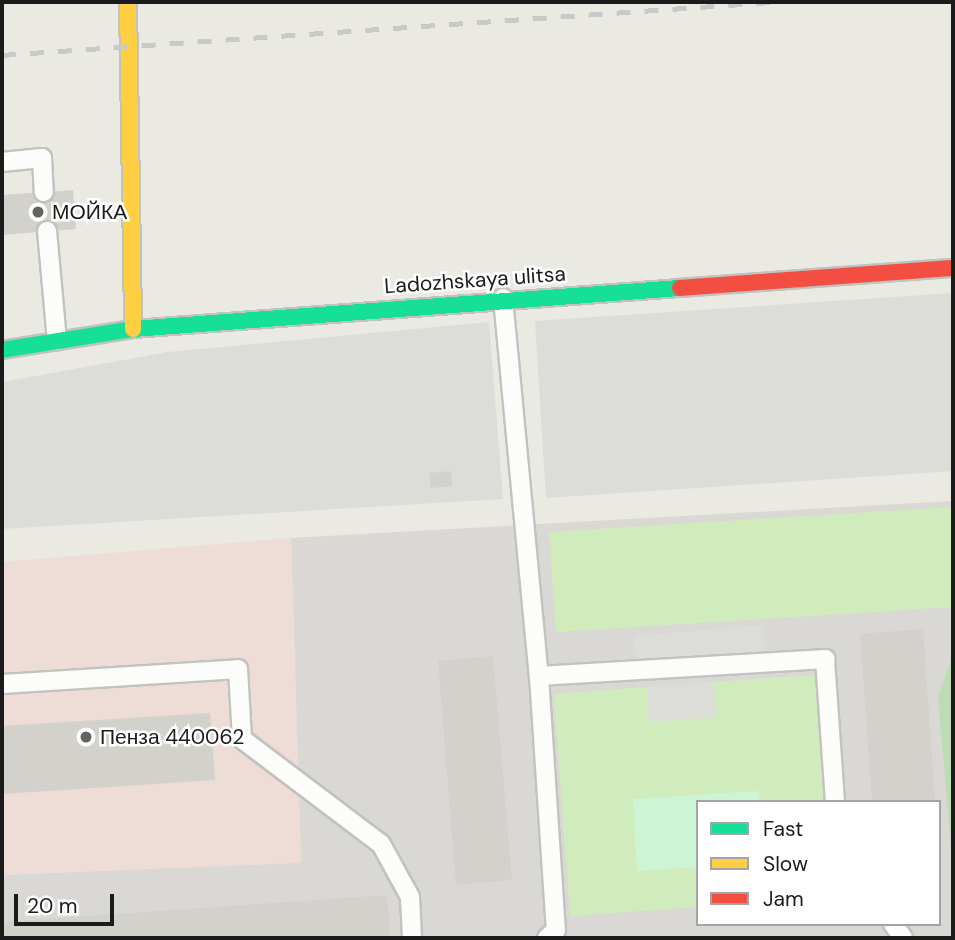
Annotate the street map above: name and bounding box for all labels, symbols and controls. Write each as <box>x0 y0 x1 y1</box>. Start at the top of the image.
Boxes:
place label: МОЙКА <box>52 199 127 225</box>
marker: МОЙКА <box>30 204 46 220</box>
street label: Ladozhskaya ulitsa <box>383 261 567 299</box>
place label: Пенза 440062 <box>100 724 244 750</box>
marker: Пенза 440062 <box>78 729 94 745</box>
legend <box>696 800 941 926</box>
text: Fast <box>763 815 803 843</box>
text: Slow <box>763 850 808 878</box>
scale bar <box>18 880 117 924</box>
text: Jam <box>763 885 804 913</box>
text: 20 m <box>27 892 78 920</box>

